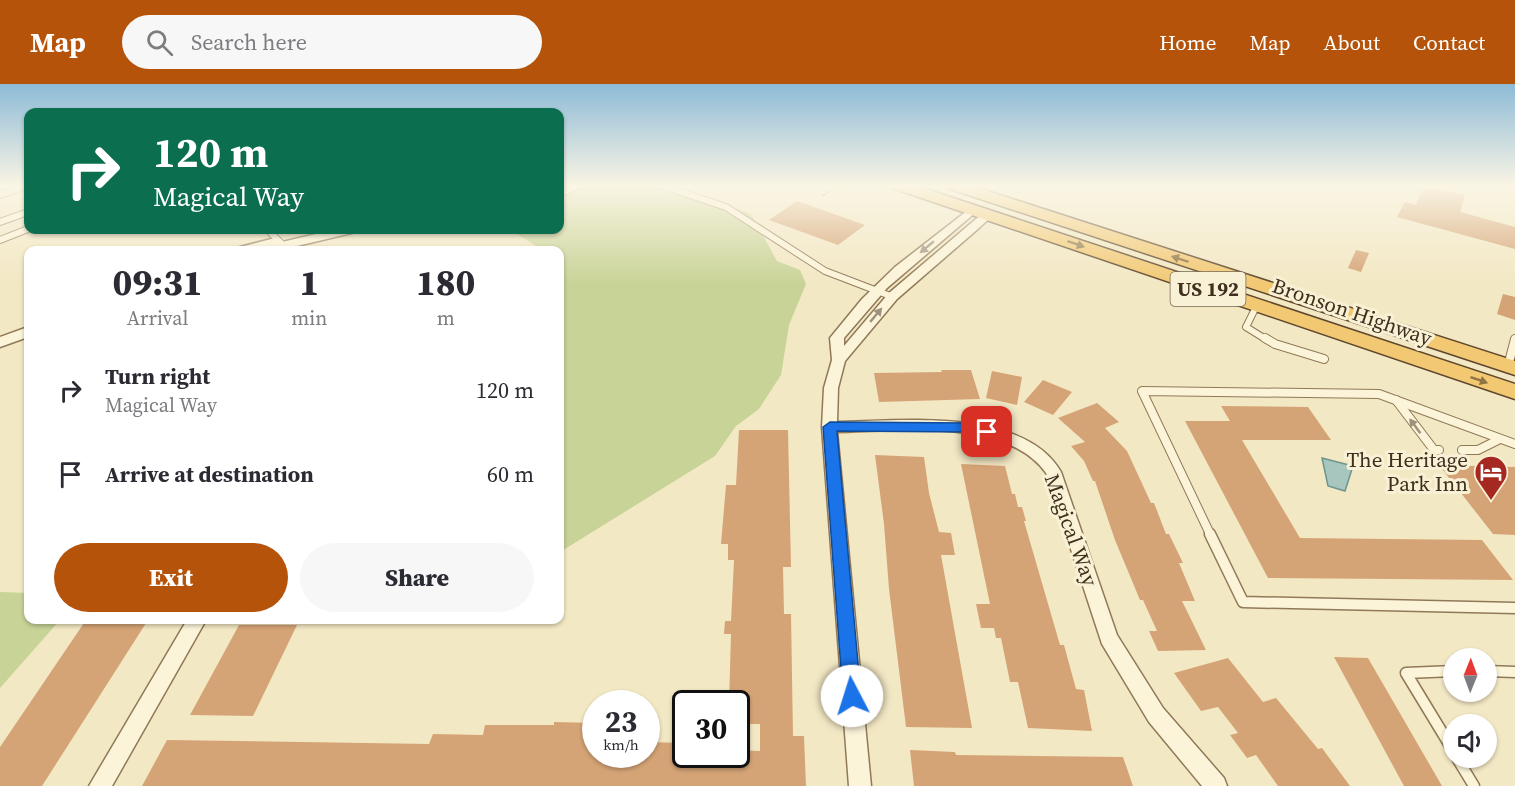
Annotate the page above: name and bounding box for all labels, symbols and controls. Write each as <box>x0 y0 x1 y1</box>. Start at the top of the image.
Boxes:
search box <box>122 15 542 69</box>
text: Map <box>30 23 86 61</box>
icon: search <box>143 26 176 59</box>
text: Search here <box>191 27 307 57</box>
text: Home <box>1159 28 1217 57</box>
text: Map <box>1250 28 1291 57</box>
text: About <box>1324 28 1380 57</box>
text: Contact <box>1413 28 1485 57</box>
text: 120 m <box>153 123 268 181</box>
icon: right <box>54 132 132 210</box>
text: Magical Way <box>153 178 304 215</box>
one-way arrow <box>919 240 935 253</box>
one-way arrow <box>1067 240 1085 250</box>
one-way arrow <box>1171 253 1189 263</box>
text: 09:31 <box>113 258 203 307</box>
text: 1 <box>299 258 319 307</box>
text: 180 <box>416 258 475 307</box>
street label: Bronson Highway <box>1269 271 1436 352</box>
road number: US 192 <box>1170 272 1246 306</box>
text: Arrival <box>127 304 189 332</box>
text: min <box>291 304 327 332</box>
text: m <box>437 304 455 332</box>
one-way arrow <box>869 307 882 323</box>
text: Turn right <box>105 361 210 391</box>
icon: right <box>54 374 87 407</box>
text: 120 m <box>476 375 534 405</box>
one-way arrow <box>1470 376 1488 386</box>
text: Magical Way <box>105 391 217 419</box>
pin <box>961 406 1012 457</box>
icon: arrive <box>970 415 1003 448</box>
one-way arrow <box>1410 419 1422 434</box>
place label: The Heritage Park Inn <box>1346 445 1468 498</box>
hotel icon: The Heritage Park Inn <box>1473 454 1509 501</box>
icon: arrive <box>54 458 87 491</box>
text: Arrive at destination <box>105 459 314 489</box>
text: 60 m <box>487 459 534 489</box>
street label: Magical Way <box>1038 470 1105 590</box>
button: Exit <box>54 543 288 612</box>
button: Share <box>300 543 534 612</box>
north arrow <box>1443 648 1497 702</box>
map controls <box>1443 648 1497 768</box>
position arrow <box>820 664 884 728</box>
speed limit sign: 30 <box>672 690 750 768</box>
text: 23 <box>605 701 637 742</box>
button: sound <box>1443 714 1497 768</box>
text: km/h <box>603 734 639 755</box>

